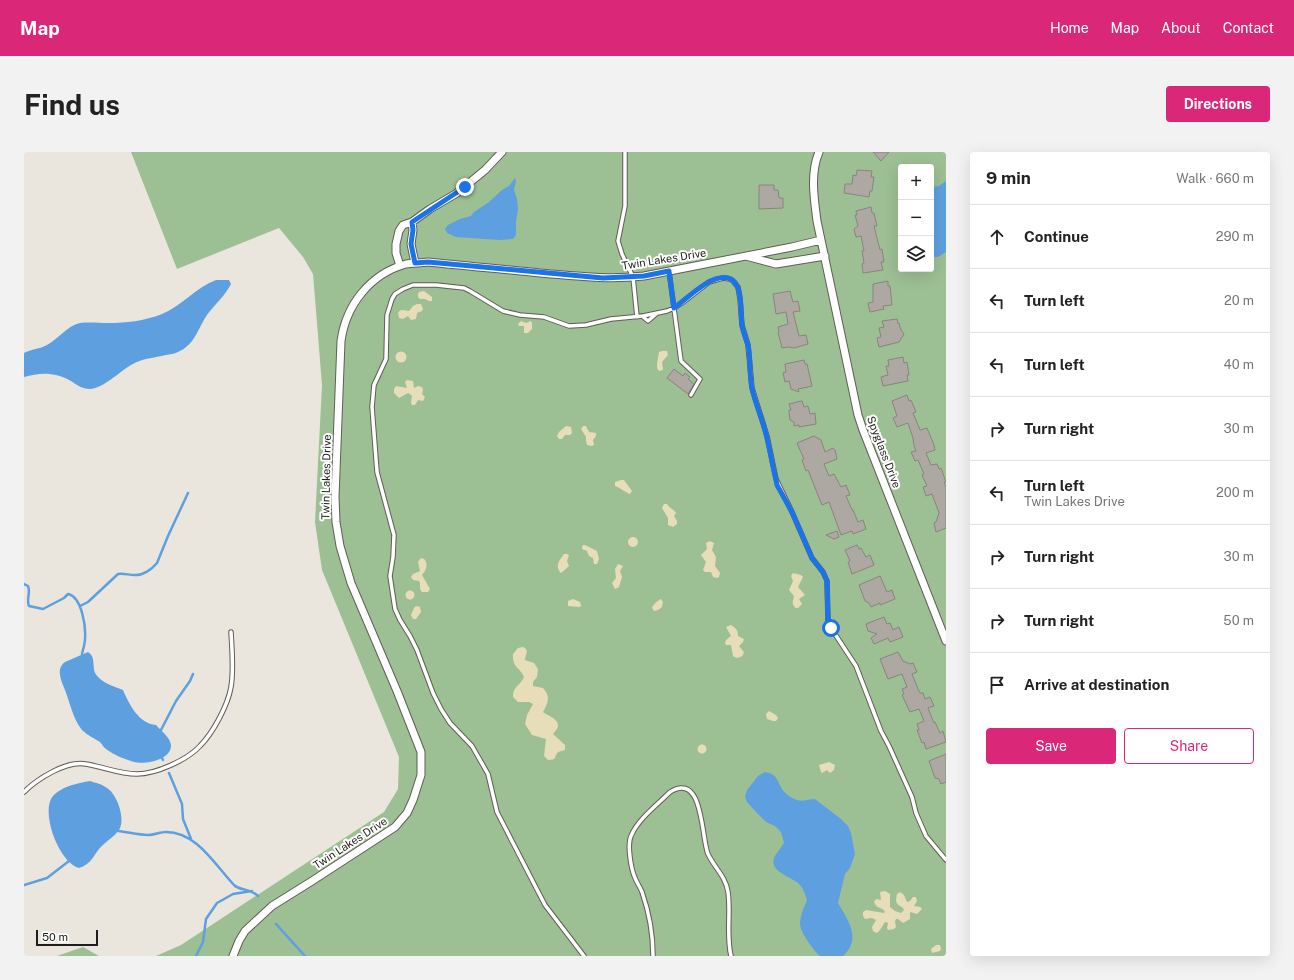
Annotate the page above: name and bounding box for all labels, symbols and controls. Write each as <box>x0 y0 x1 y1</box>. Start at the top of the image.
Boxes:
text: Map <box>20 17 60 39</box>
text: Home <box>1050 20 1089 36</box>
text: Map <box>1111 20 1139 36</box>
text: About <box>1161 20 1201 36</box>
text: Contact <box>1223 20 1274 36</box>
button: Directions <box>1166 86 1270 122</box>
text: Find us <box>24 88 120 121</box>
map controls <box>898 164 934 272</box>
button: + <box>898 164 934 200</box>
text: 9 min <box>986 168 1031 188</box>
text: Walk · 660 m <box>1176 171 1254 186</box>
route end <box>456 178 474 196</box>
button: − <box>898 200 934 236</box>
icon: ahead <box>986 226 1008 248</box>
text: Continue <box>1024 228 1089 245</box>
text: 290 m <box>1216 229 1254 244</box>
button: layers <box>898 236 934 272</box>
street label: Twin Lakes Drive <box>621 246 707 272</box>
icon: left <box>986 290 1008 312</box>
text: Turn left <box>1024 292 1085 309</box>
text: 20 m <box>1224 293 1254 308</box>
icon: left <box>986 354 1008 376</box>
text: Turn left <box>1024 356 1085 373</box>
text: 40 m <box>1223 357 1254 372</box>
street label: Spyglass Drive <box>865 414 903 490</box>
icon: right <box>986 418 1008 440</box>
text: Turn right <box>1024 420 1094 437</box>
text: 30 m <box>1224 421 1254 436</box>
street label: Twin Lakes Drive <box>319 434 333 520</box>
text: Turn left <box>1024 477 1085 494</box>
icon: left <box>986 482 1008 504</box>
text: 200 m <box>1216 485 1254 500</box>
text: Twin Lakes Drive <box>1024 494 1125 509</box>
icon: right <box>986 546 1008 568</box>
text: Turn right <box>1024 548 1094 565</box>
text: 30 m <box>1224 549 1254 564</box>
icon: right <box>986 610 1008 632</box>
text: Turn right <box>1024 612 1094 629</box>
text: 50 m <box>1223 613 1254 628</box>
route start <box>822 619 840 637</box>
icon: arrive <box>986 674 1008 696</box>
text: Arrive at destination <box>1024 676 1169 693</box>
button: Save <box>986 728 1116 764</box>
button: Share <box>1124 728 1254 764</box>
street label: Twin Lakes Drive <box>311 815 389 871</box>
scale bar <box>36 928 98 947</box>
text: 50 m <box>42 931 68 943</box>

